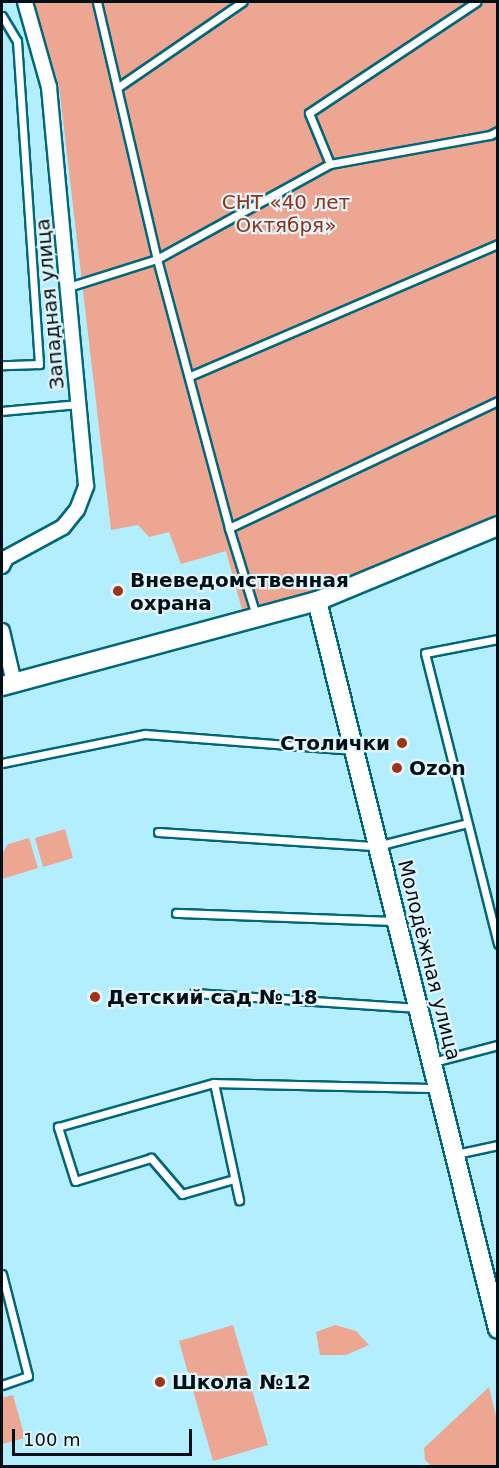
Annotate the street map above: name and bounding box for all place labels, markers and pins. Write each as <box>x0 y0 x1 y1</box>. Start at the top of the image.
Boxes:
place label: Вневедомственная охрана <box>130 568 349 615</box>
marker: Вневедомственная охрана <box>111 584 125 598</box>
place label: Столички <box>280 731 390 755</box>
marker: Столички <box>395 736 409 750</box>
place label: Ozon <box>409 756 466 780</box>
marker: Ozon <box>390 761 404 775</box>
place label: Детский сад № 18 <box>107 985 318 1009</box>
marker: Детский сад № 18 <box>88 990 102 1004</box>
place label: Школа №12 <box>172 1370 311 1394</box>
marker: Школа №12 <box>153 1375 167 1389</box>

